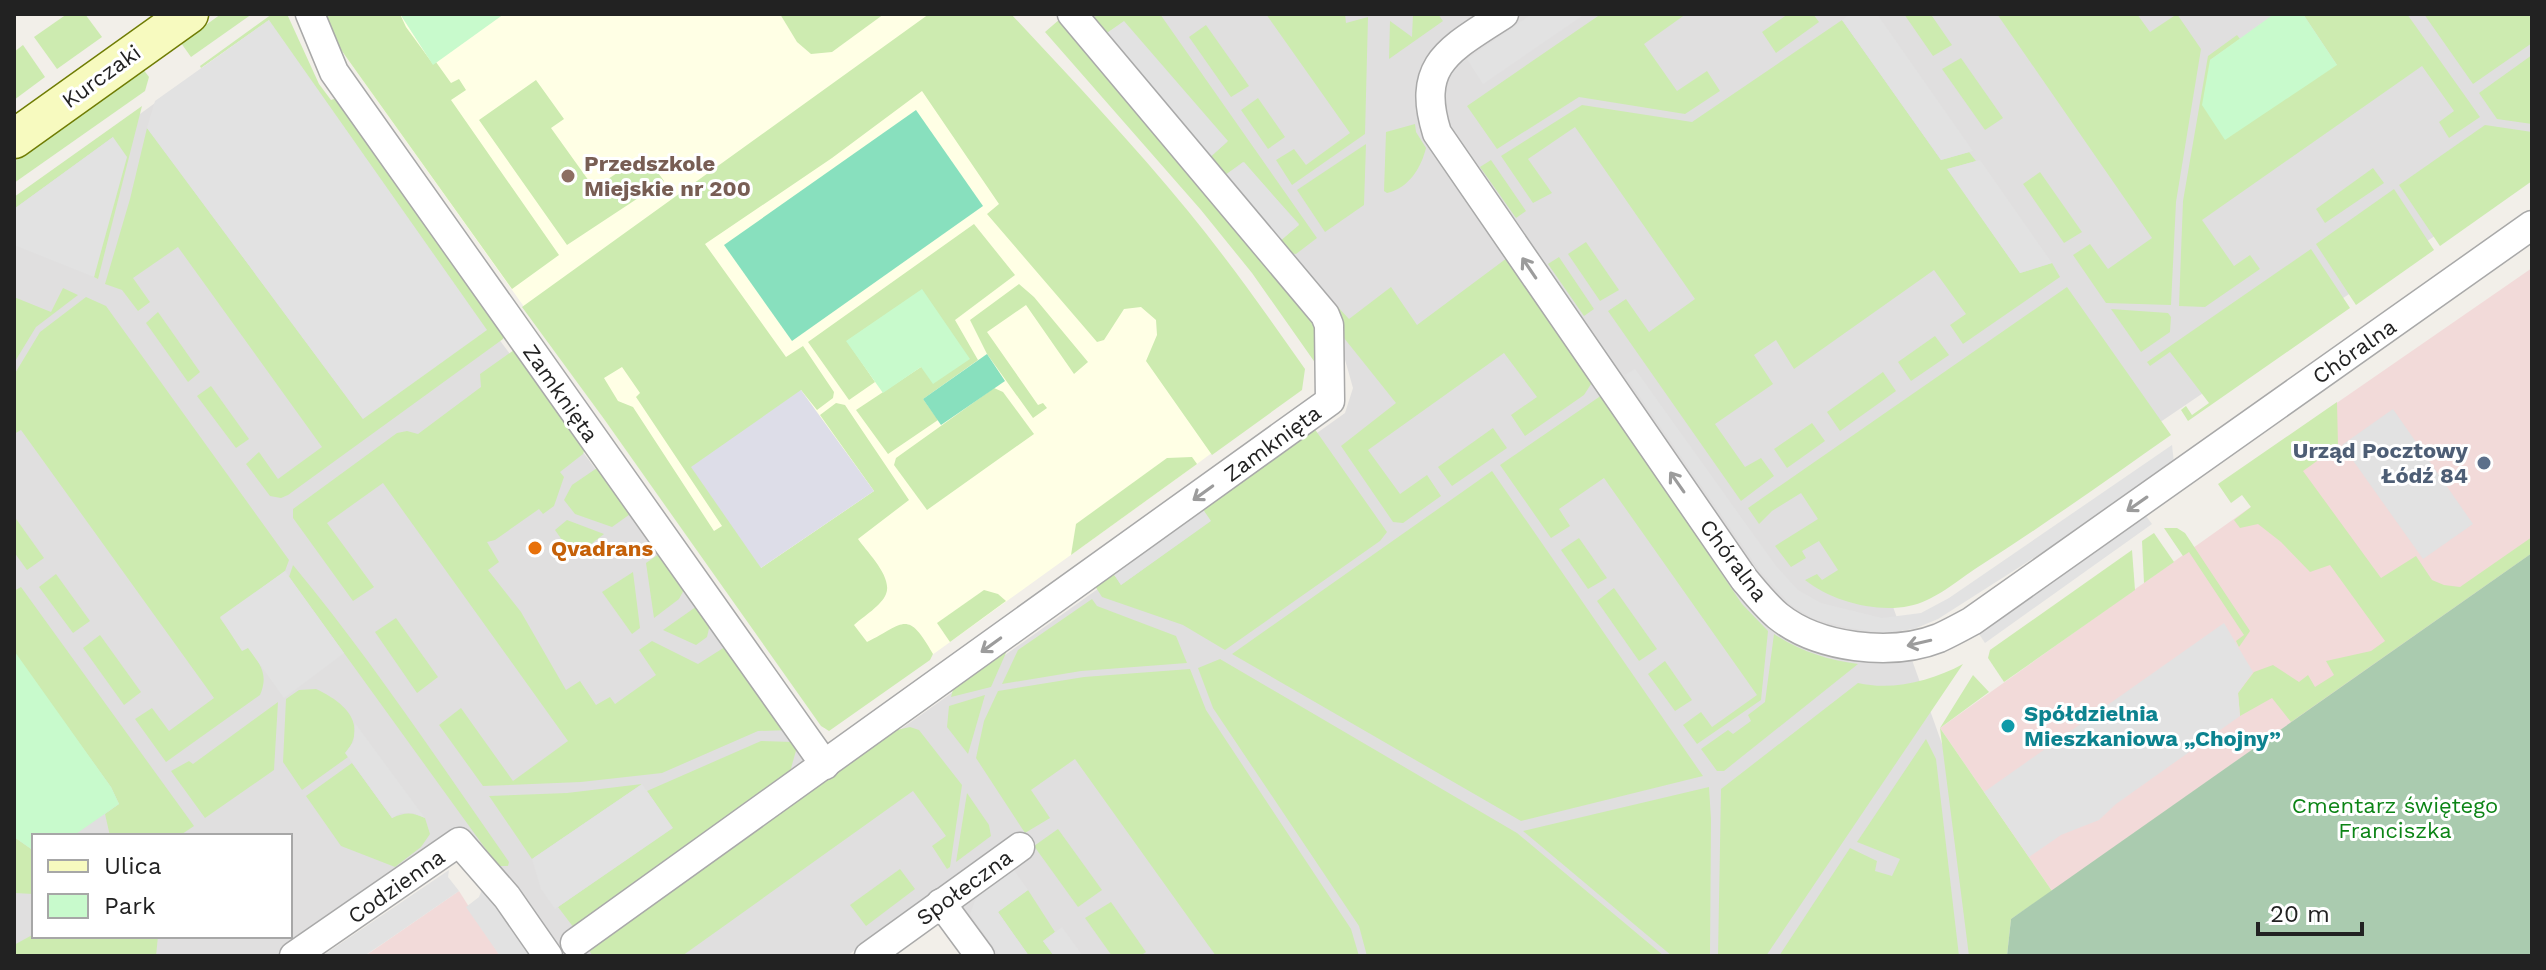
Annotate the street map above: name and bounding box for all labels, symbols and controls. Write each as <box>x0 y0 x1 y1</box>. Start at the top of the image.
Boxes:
street label: Kurczaki <box>57 40 145 113</box>
place label: Przedszkole Miejskie nr 200 <box>584 151 751 201</box>
marker: Przedszkole Miejskie nr 200 <box>559 167 577 185</box>
one-way arrow <box>1521 257 1537 279</box>
street label: Chóralna <box>2308 314 2401 389</box>
street label: Zamknięta <box>518 340 603 447</box>
street label: Zamknięta <box>1219 400 1325 487</box>
place label: Urząd Pocztowy Łódź 84 <box>2293 438 2469 488</box>
marker: Urząd Pocztowy Łódź 84 <box>2475 454 2493 472</box>
one-way arrow <box>1669 471 1685 493</box>
one-way arrow <box>1192 485 1214 502</box>
one-way arrow <box>2126 496 2148 512</box>
street label: Chóralna <box>1695 515 1772 606</box>
place label: Qvadrans <box>551 536 653 561</box>
marker: Qvadrans <box>526 539 544 557</box>
one-way arrow <box>981 636 1003 653</box>
one-way arrow <box>1907 636 1932 651</box>
place label: Spółdzielnia Mieszkaniowa „Chojny” <box>2024 701 2281 751</box>
marker: Spółdzielnia Mieszkaniowa „Chojny” <box>1999 717 2017 735</box>
park label: Cmentarz świętego Franciszka <box>2292 793 2498 843</box>
legend <box>32 834 292 938</box>
street label: Codzienna <box>343 844 449 929</box>
street label: Społeczna <box>912 844 1017 930</box>
text: Ulica <box>104 852 162 880</box>
scale bar <box>2258 886 2362 936</box>
text: Park <box>104 892 156 920</box>
text: 20 m <box>2270 900 2330 928</box>

